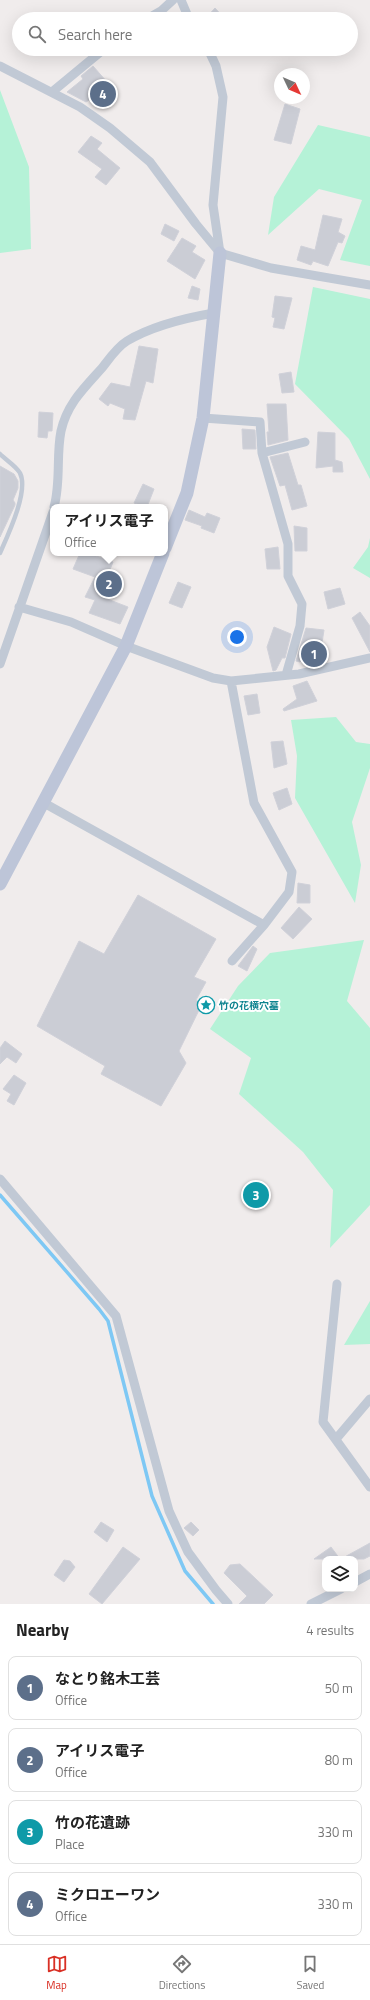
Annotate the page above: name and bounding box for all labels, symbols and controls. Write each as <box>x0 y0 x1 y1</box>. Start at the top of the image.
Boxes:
search box <box>12 12 358 56</box>
icon: search <box>26 23 48 45</box>
text: Search here <box>58 23 132 46</box>
north arrow <box>274 68 310 104</box>
pin: 4 <box>90 79 116 109</box>
popup <box>50 504 168 556</box>
text: アイリス電子 <box>64 509 154 532</box>
text: Office <box>64 532 97 552</box>
pin: 2 <box>96 569 122 599</box>
your location <box>227 627 247 647</box>
pin: 1 <box>301 639 327 669</box>
place icon: 竹の花横穴墓 <box>196 995 216 1015</box>
place label: 竹の花横穴墓 <box>218 998 279 1013</box>
pin: 3 <box>243 1180 269 1210</box>
map controls <box>322 1556 358 1592</box>
button: layers <box>322 1556 358 1592</box>
text: Nearby <box>16 1617 69 1643</box>
text: 4 results <box>306 1620 354 1640</box>
text: なとり銘木工芸 <box>55 1667 160 1690</box>
text: 1 <box>26 1678 34 1698</box>
text: 50 m <box>325 1678 353 1698</box>
text: Office <box>55 1690 87 1710</box>
text: アイリス電子 <box>55 1739 144 1762</box>
text: 2 <box>26 1750 34 1770</box>
text: 80 m <box>325 1750 353 1770</box>
text: Office <box>55 1762 87 1782</box>
text: 竹の花遺跡 <box>55 1811 130 1834</box>
text: 3 <box>26 1822 34 1842</box>
text: 330 m <box>317 1822 353 1842</box>
text: Place <box>55 1834 84 1854</box>
text: ミクロエーワン <box>55 1883 160 1906</box>
text: 4 <box>26 1894 34 1914</box>
text: 330 m <box>317 1894 353 1914</box>
text: Office <box>55 1906 87 1926</box>
tab: Map <box>46 1953 68 1993</box>
tab: Directions <box>159 1953 205 1993</box>
tab: Saved <box>296 1953 324 1993</box>

